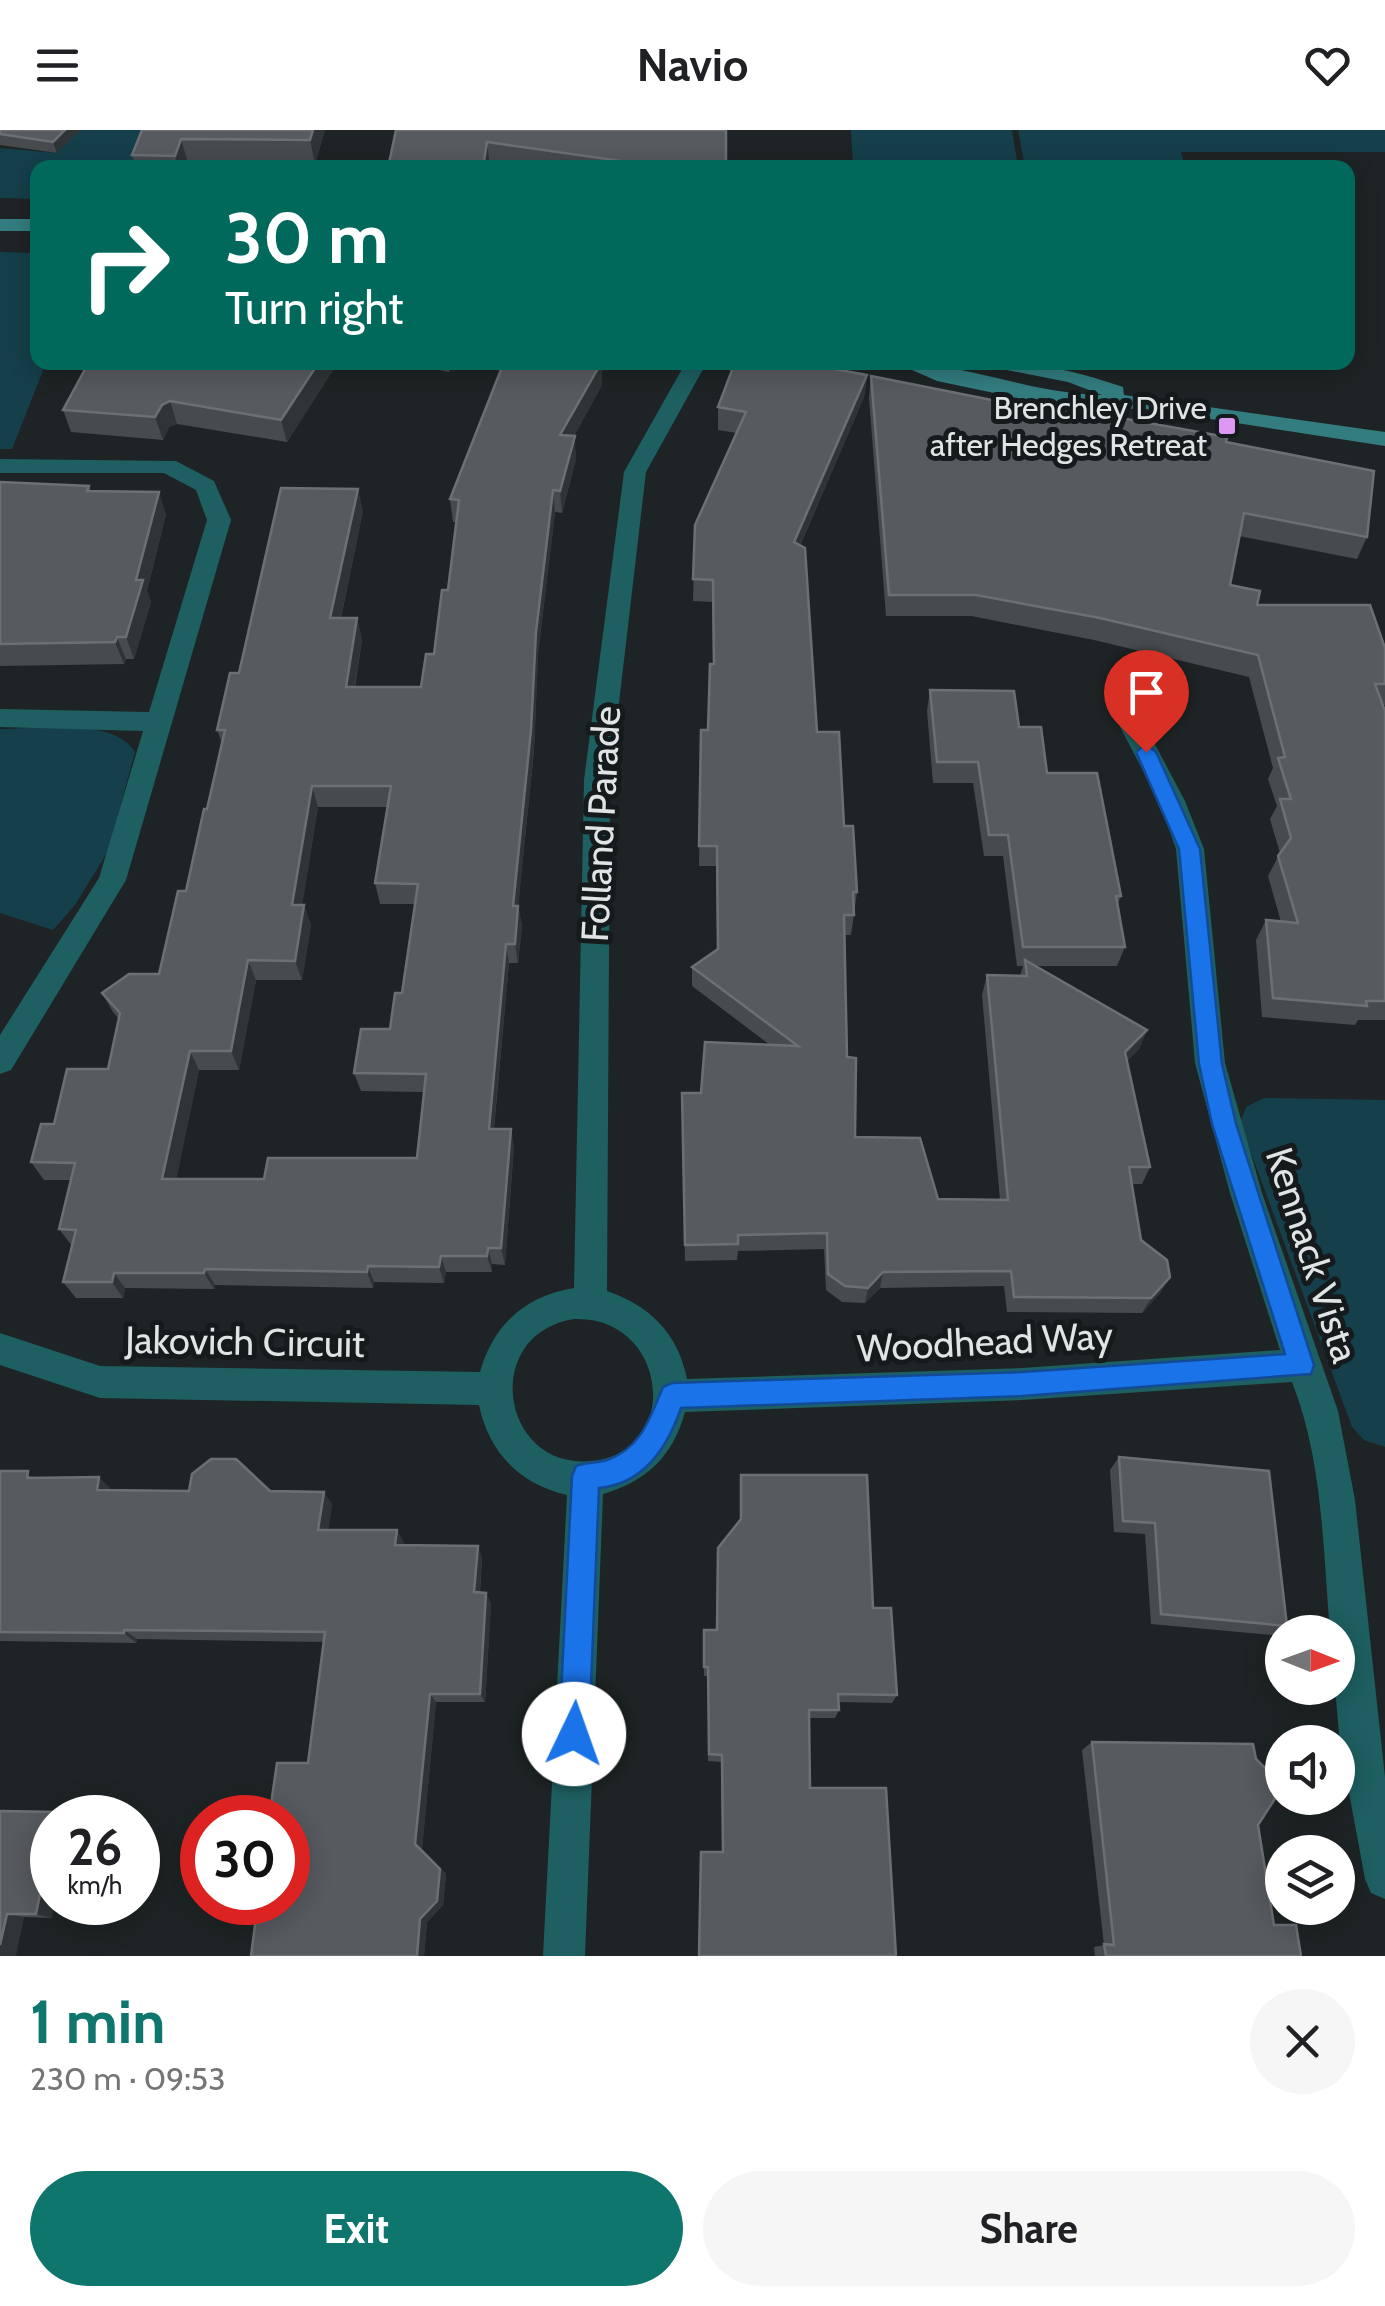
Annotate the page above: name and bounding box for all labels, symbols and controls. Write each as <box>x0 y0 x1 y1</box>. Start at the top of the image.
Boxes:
icon: menu <box>30 38 85 93</box>
text: Navio <box>637 38 748 92</box>
icon: heart <box>1300 38 1355 93</box>
text: 30 m <box>225 195 389 281</box>
icon: right <box>60 200 190 330</box>
text: Turn right <box>225 281 404 335</box>
place label: Brenchley Drive after Hedges Retreat <box>930 388 1207 464</box>
marker: Brenchley Drive after Hedges Retreat <box>1216 415 1238 437</box>
pin <box>1104 650 1189 753</box>
icon: arrive <box>1119 665 1174 720</box>
street label: Folland Parade <box>571 705 630 943</box>
street label: Kennack Vista <box>1256 1142 1369 1368</box>
street label: Woodhead Way <box>856 1311 1114 1372</box>
street label: Jakovich Circuit <box>124 1316 365 1367</box>
north arrow <box>1265 1615 1355 1705</box>
map controls <box>1265 1615 1355 1925</box>
position arrow <box>522 1682 626 1786</box>
button: sound <box>1265 1725 1355 1815</box>
speed limit sign: 30 <box>180 1795 310 1925</box>
text: 26 <box>68 1817 122 1878</box>
button: layers <box>1265 1835 1355 1925</box>
text: km/h <box>68 1870 122 1900</box>
text: 1 min <box>30 1985 165 2058</box>
button: close <box>1250 1989 1355 2094</box>
text: 230 m · 09:53 <box>30 2059 226 2098</box>
button: Exit <box>30 2171 683 2286</box>
button: Share <box>703 2171 1355 2286</box>

